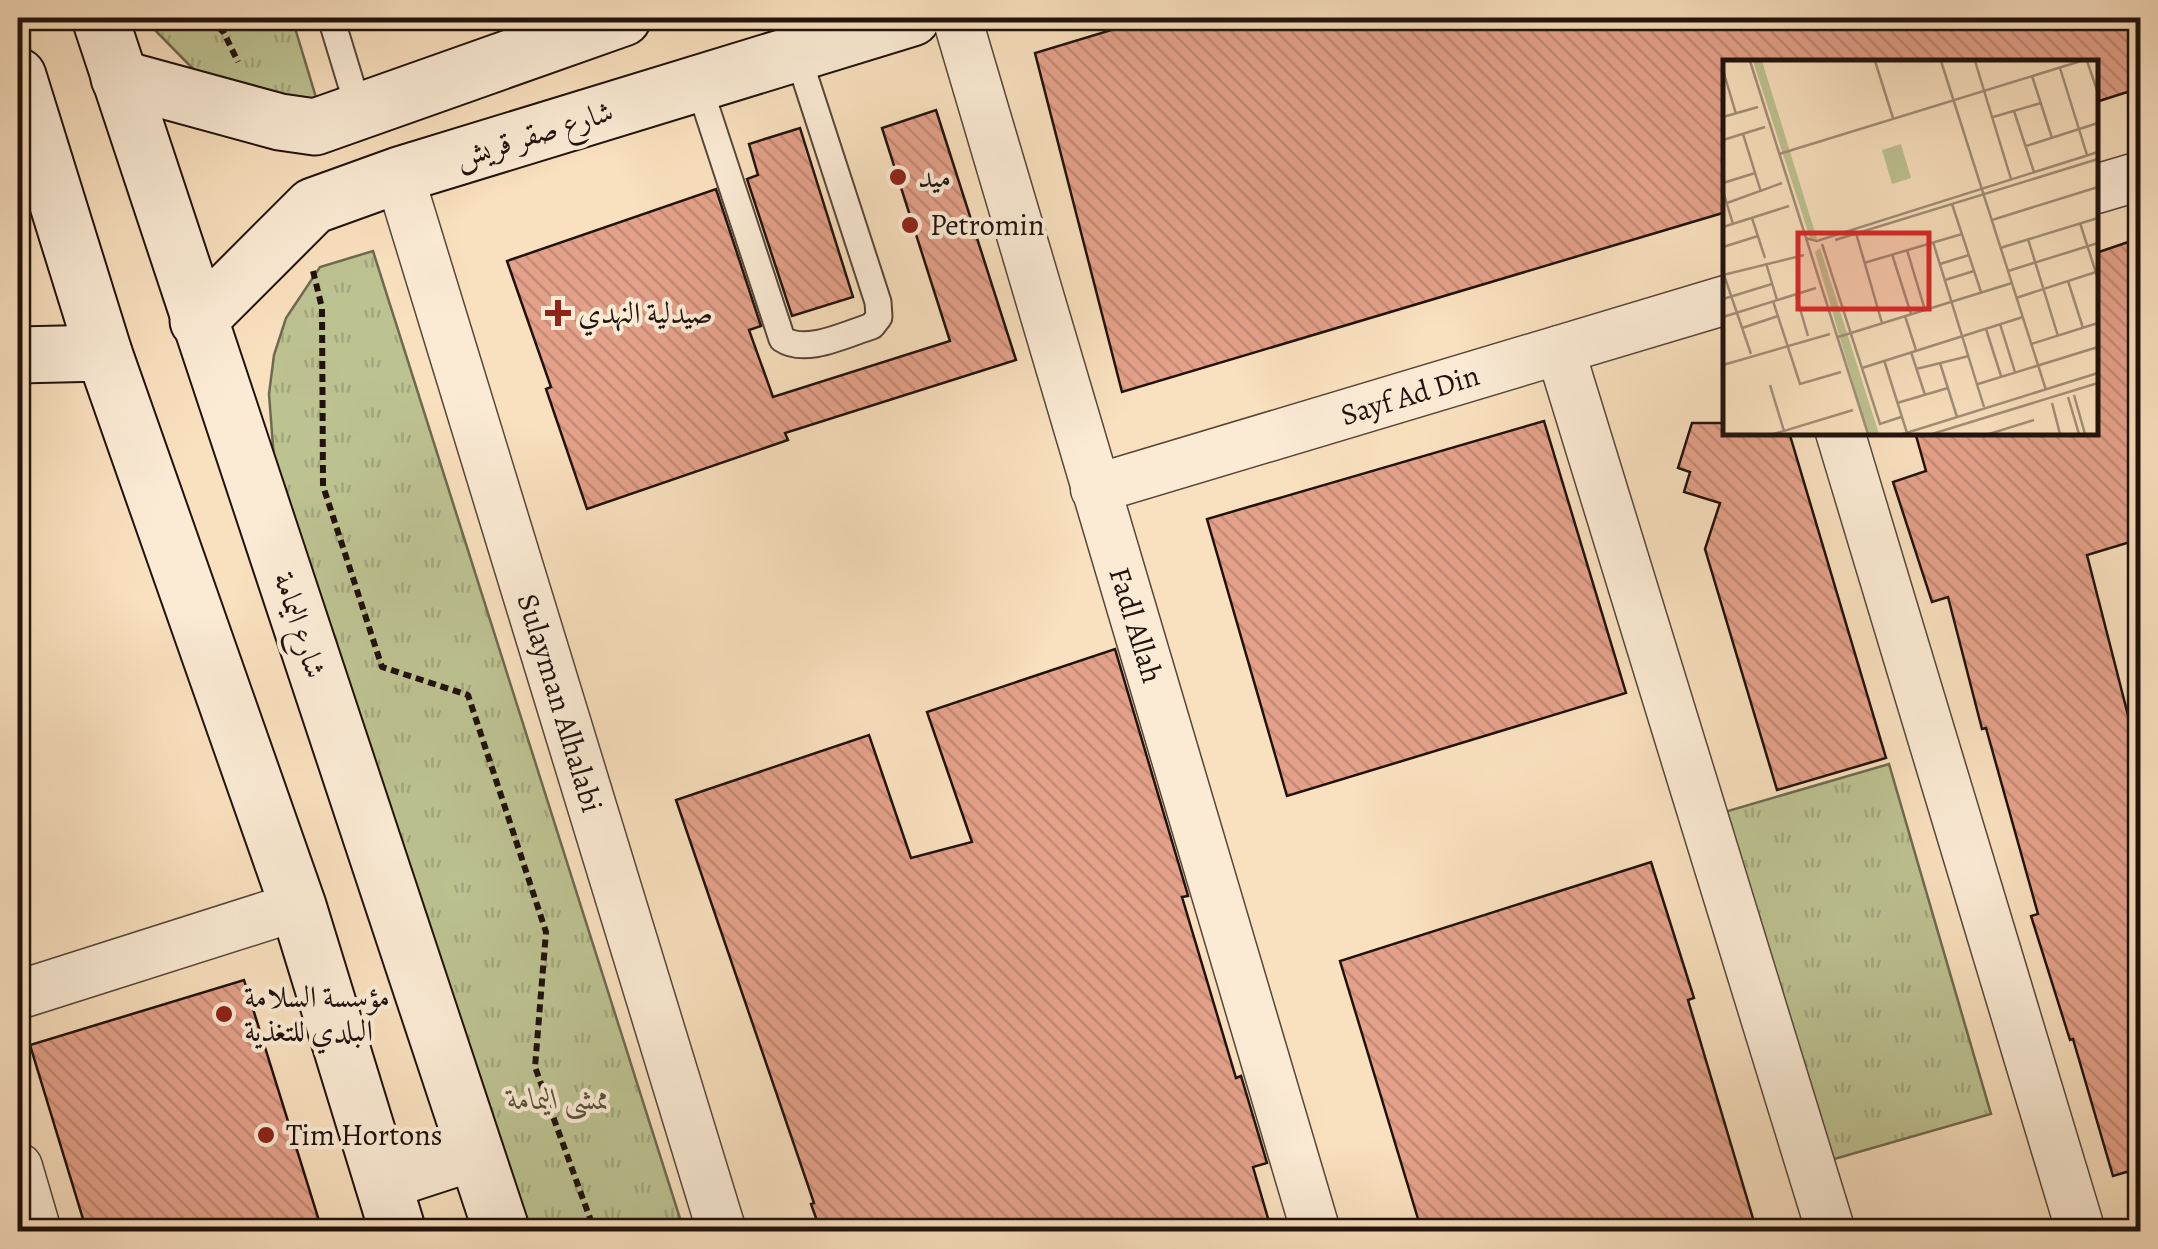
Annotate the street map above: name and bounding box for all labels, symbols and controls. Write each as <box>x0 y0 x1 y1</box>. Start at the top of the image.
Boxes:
inset map <box>1723 60 2098 435</box>
street label: شارع صقر قريش <box>450 91 620 182</box>
place label: ميد <box>918 157 951 197</box>
marker: ميد <box>887 166 909 188</box>
place label: Petromin <box>930 205 1045 245</box>
marker: Petromin <box>899 214 921 236</box>
place label: صيدلية النهدي <box>578 293 713 337</box>
marker: صيدلية النهدي <box>547 302 569 324</box>
street label: Sayf Ad Din <box>1336 355 1484 435</box>
street label: Fadl Allah <box>1099 562 1173 688</box>
street label: شارع اليمامة <box>259 567 336 685</box>
street label: Sulayman Alhalabi <box>508 589 612 817</box>
place label: مؤسسة السلامة البلدي للتغذية <box>244 977 390 1055</box>
marker: مؤسسة السلامة البلدي للتغذية <box>213 1003 235 1025</box>
park label: ممشى اليمامة <box>504 1079 611 1120</box>
place label: Tim Hortons <box>286 1115 443 1155</box>
marker: Tim Hortons <box>255 1124 277 1146</box>

